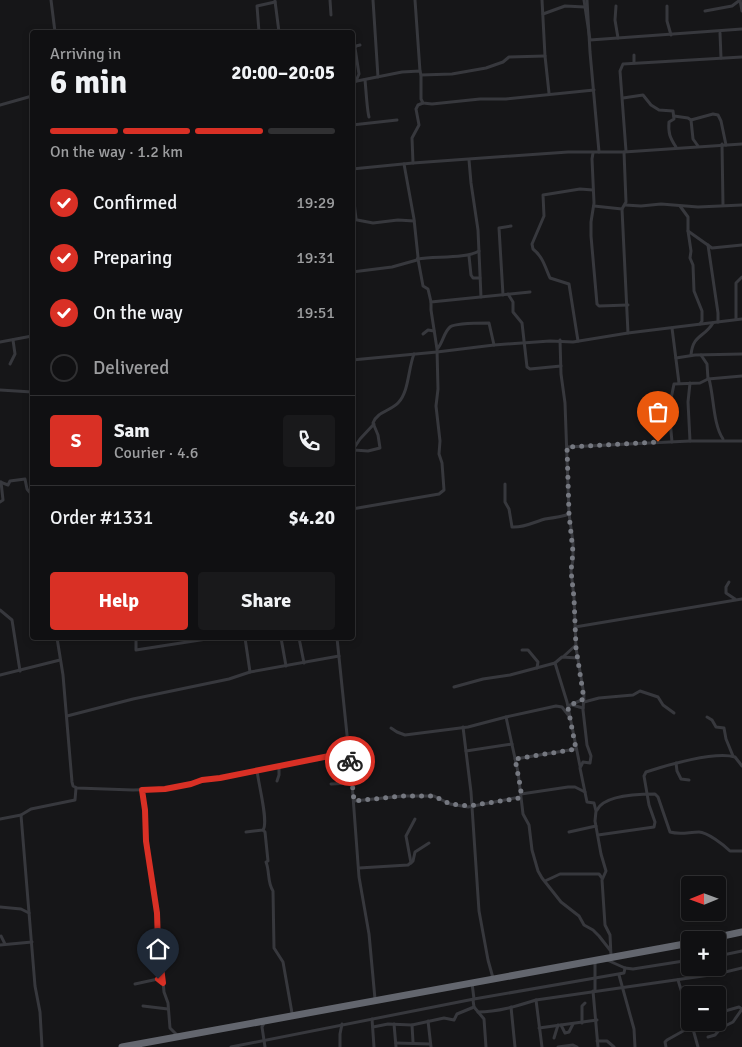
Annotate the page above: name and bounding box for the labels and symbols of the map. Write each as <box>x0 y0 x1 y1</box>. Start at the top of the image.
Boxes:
pin <box>637 391 679 442</box>
courier <box>325 736 375 786</box>
north arrow <box>681 876 726 921</box>
pin <box>137 928 179 979</box>

